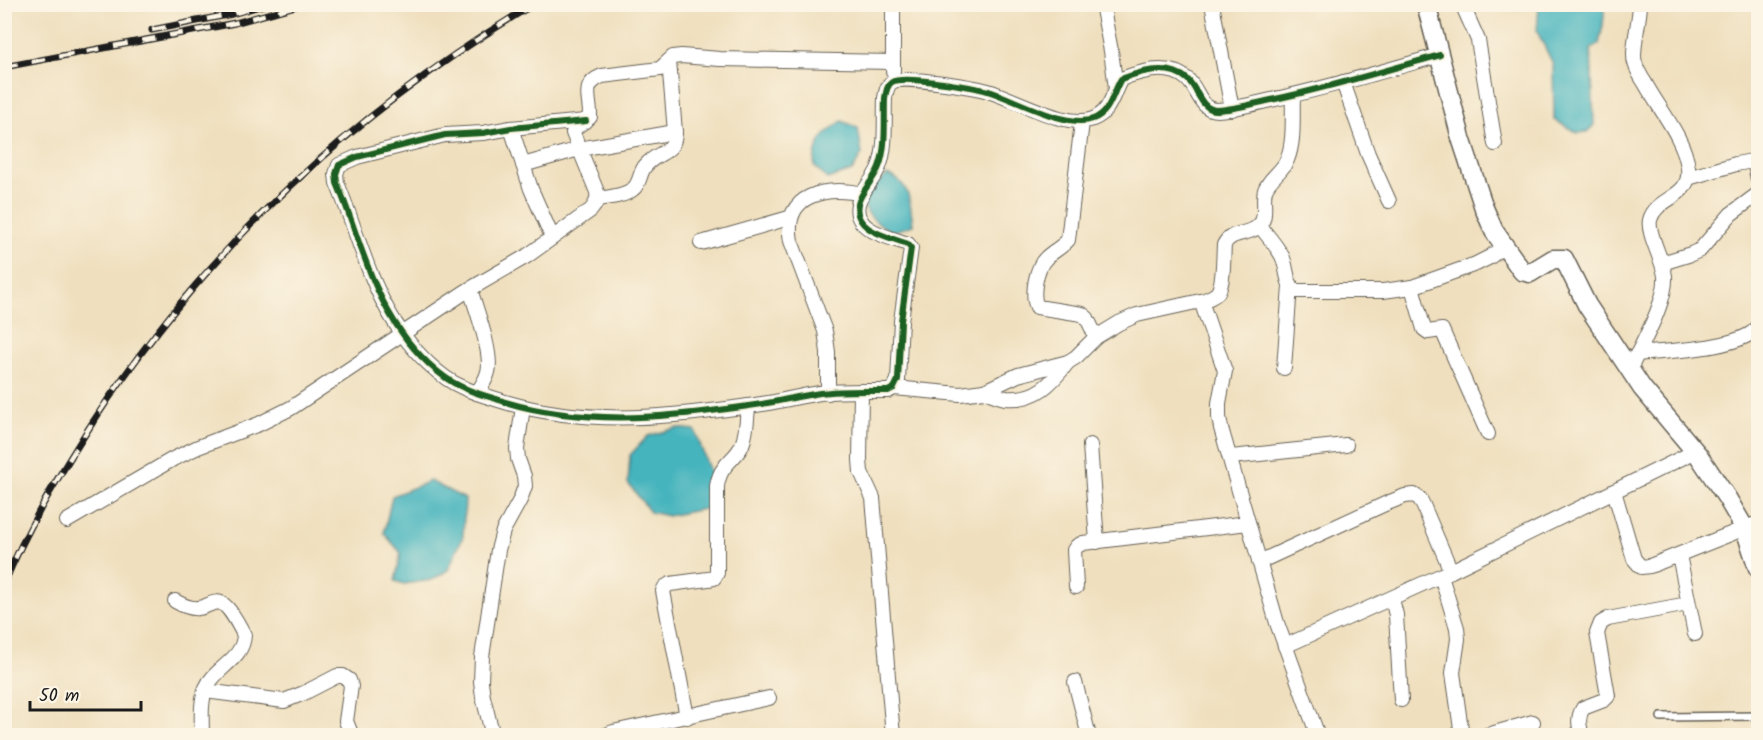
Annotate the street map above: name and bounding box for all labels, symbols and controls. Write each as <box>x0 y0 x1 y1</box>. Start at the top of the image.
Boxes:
scale bar <box>30 674 141 712</box>
text: 50 m <box>39 682 79 711</box>

